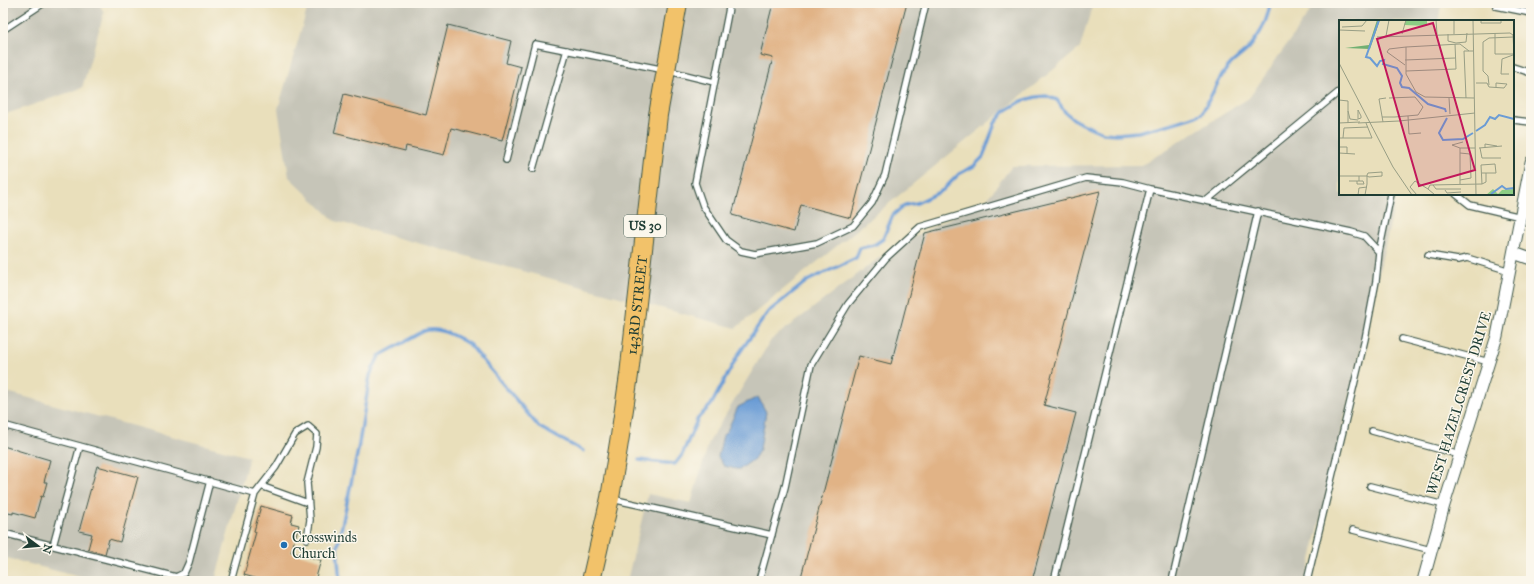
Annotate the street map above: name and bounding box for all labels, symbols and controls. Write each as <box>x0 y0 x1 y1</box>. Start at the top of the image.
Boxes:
inset map <box>1339 20 1514 195</box>
road number: US 30 <box>624 215 666 237</box>
street label: 143RD STREET <box>623 254 651 356</box>
street label: WEST HAZELCREST DRIVE <box>1423 309 1495 497</box>
north arrow <box>18 526 58 566</box>
place label: Crosswinds Church <box>292 529 357 562</box>
marker: Crosswinds Church <box>279 540 289 550</box>
text: N <box>39 542 55 556</box>

